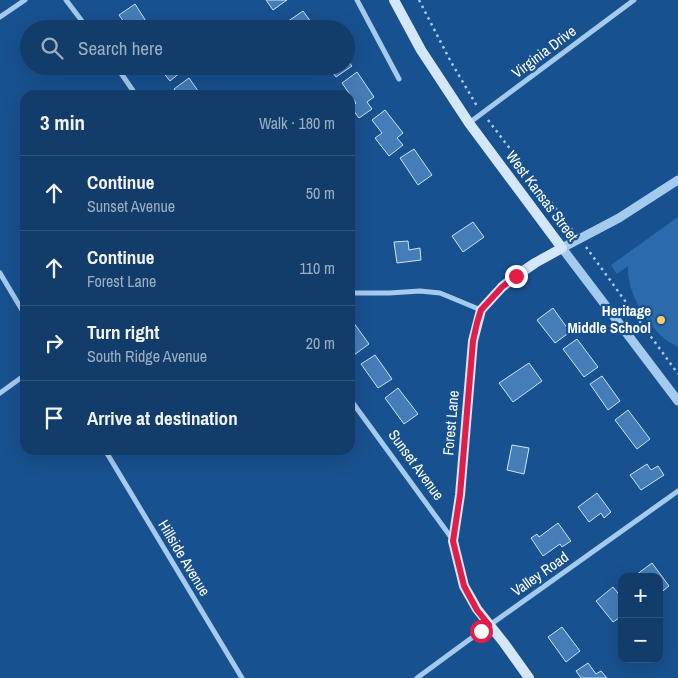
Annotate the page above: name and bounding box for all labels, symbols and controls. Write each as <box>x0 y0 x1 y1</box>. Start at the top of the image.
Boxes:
search box <box>20 20 355 75</box>
street label: Virginia Drive <box>507 20 580 83</box>
icon: search <box>38 34 66 62</box>
text: Search here <box>78 35 163 61</box>
text: 3 min <box>40 108 85 137</box>
text: Walk · 180 m <box>259 112 335 134</box>
street label: West Kansas Street <box>501 146 584 246</box>
text: Continue <box>87 169 155 195</box>
icon: ahead <box>40 179 68 207</box>
text: 50 m <box>306 182 335 204</box>
text: Sunset Avenue <box>87 195 175 217</box>
text: Continue <box>87 244 155 270</box>
icon: ahead <box>40 254 68 282</box>
text: 110 m <box>299 257 335 279</box>
route end <box>505 265 528 288</box>
text: Forest Lane <box>87 270 156 292</box>
place label: Heritage Middle School <box>568 300 651 338</box>
marker: Heritage Middle School <box>655 314 667 326</box>
text: Turn right <box>87 319 159 345</box>
icon: right <box>40 329 68 357</box>
text: 20 m <box>306 332 335 354</box>
text: South Ridge Avenue <box>87 345 207 367</box>
street label: Forest Lane <box>437 389 464 456</box>
icon: arrive <box>40 404 68 432</box>
text: Arrive at destination <box>87 405 238 431</box>
street label: Sunset Avenue <box>384 425 449 504</box>
street label: Hillside Avenue <box>153 516 215 600</box>
street label: Valley Road <box>507 546 573 601</box>
map controls <box>618 573 663 663</box>
button: + <box>618 573 663 618</box>
button: − <box>618 618 663 663</box>
route start <box>470 620 493 643</box>

